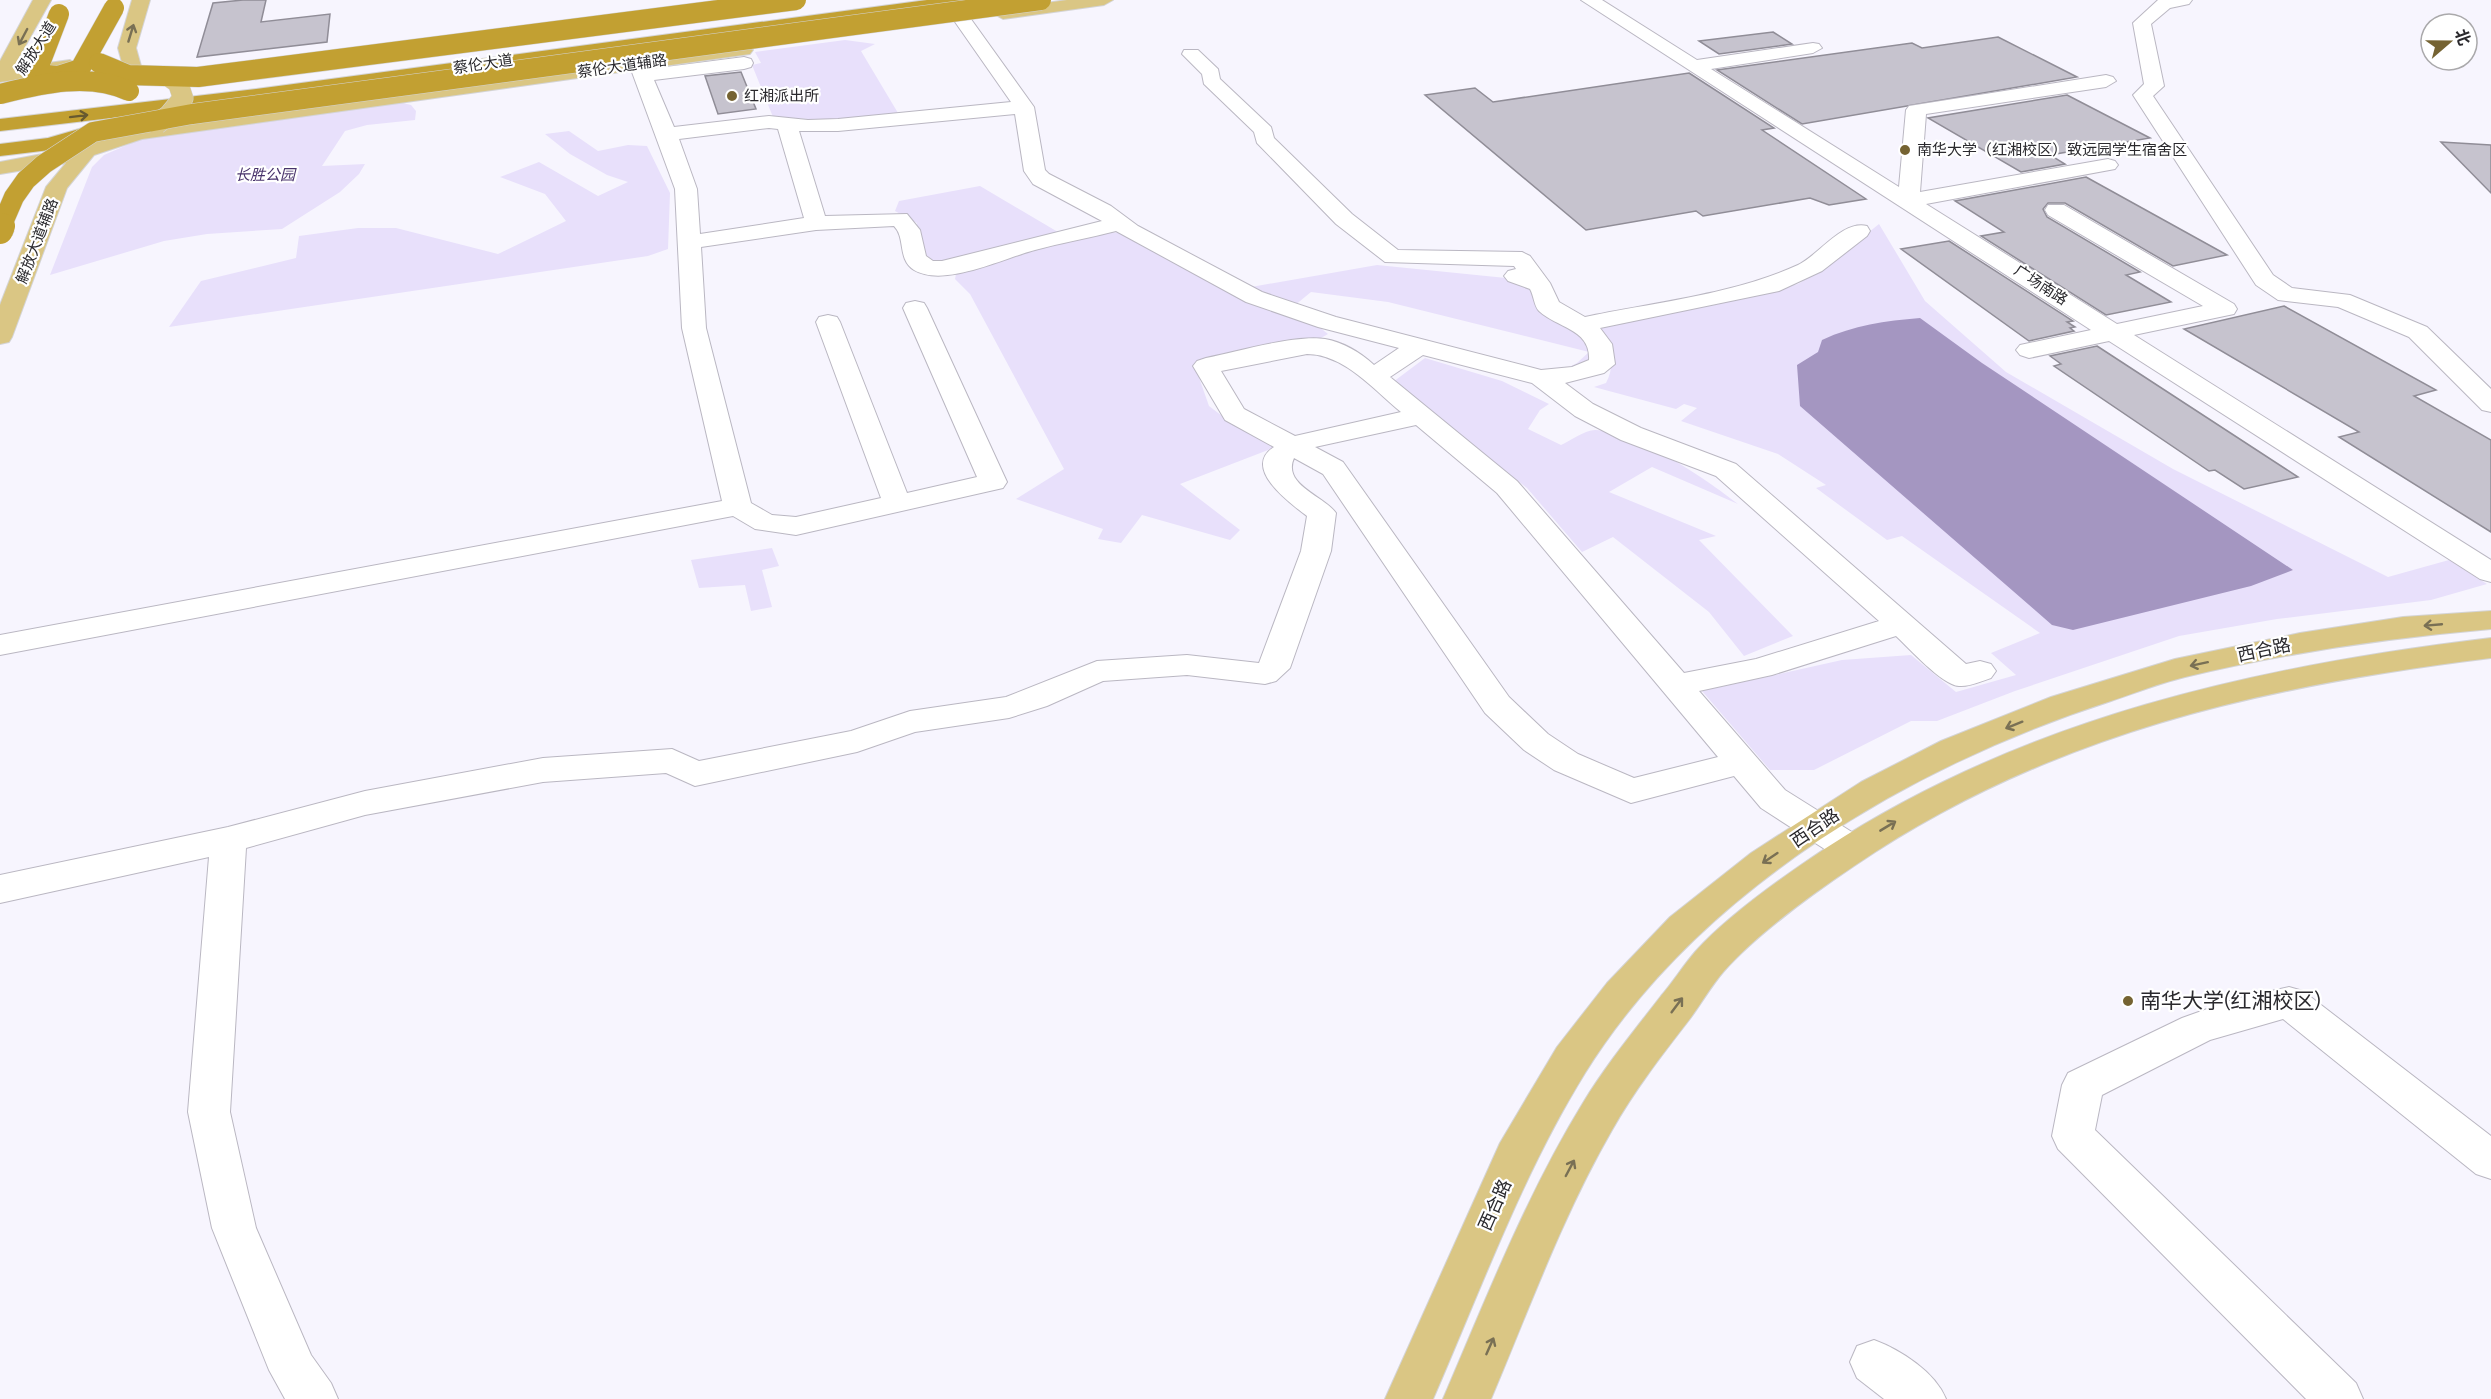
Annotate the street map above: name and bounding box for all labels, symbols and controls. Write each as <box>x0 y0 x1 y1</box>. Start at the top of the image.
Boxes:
north arrow <box>2419 12 2479 72</box>
street label: 解放大道 <box>12 18 60 78</box>
one-way arrow <box>126 24 137 43</box>
text: 北 <box>2451 26 2474 48</box>
one-way arrow <box>17 28 29 45</box>
street label: 蔡伦大道 <box>452 51 514 77</box>
street label: 蔡伦大道辅路 <box>576 51 668 81</box>
place label: 红湘派出所 <box>744 87 819 105</box>
marker: 红湘派出所 <box>725 89 739 103</box>
one-way arrow <box>69 110 88 121</box>
place label: 南华大学（红湘校区）致远园学生宿舍区 <box>1917 141 2187 159</box>
marker: 南华大学（红湘校区）致远园学生宿舍区 <box>1898 143 1912 157</box>
park label: 长胜公园 <box>235 166 297 184</box>
street label: 解放大道辅路 <box>12 196 62 286</box>
street label: 广场南路 <box>2011 261 2071 309</box>
one-way arrow <box>2423 620 2443 631</box>
street label: 西合路 <box>2235 634 2293 666</box>
one-way arrow <box>2190 659 2209 670</box>
one-way arrow <box>2005 720 2024 731</box>
street label: 西合路 <box>1786 804 1844 852</box>
one-way arrow <box>1879 819 1896 831</box>
one-way arrow <box>1763 852 1779 864</box>
place label: 南华大学(红湘校区) <box>2140 988 2321 1014</box>
marker: 南华大学(红湘校区) <box>2121 994 2135 1008</box>
one-way arrow <box>1670 997 1683 1013</box>
one-way arrow <box>1565 1159 1576 1177</box>
street label: 西合路 <box>1474 1176 1516 1234</box>
one-way arrow <box>1485 1337 1497 1355</box>

